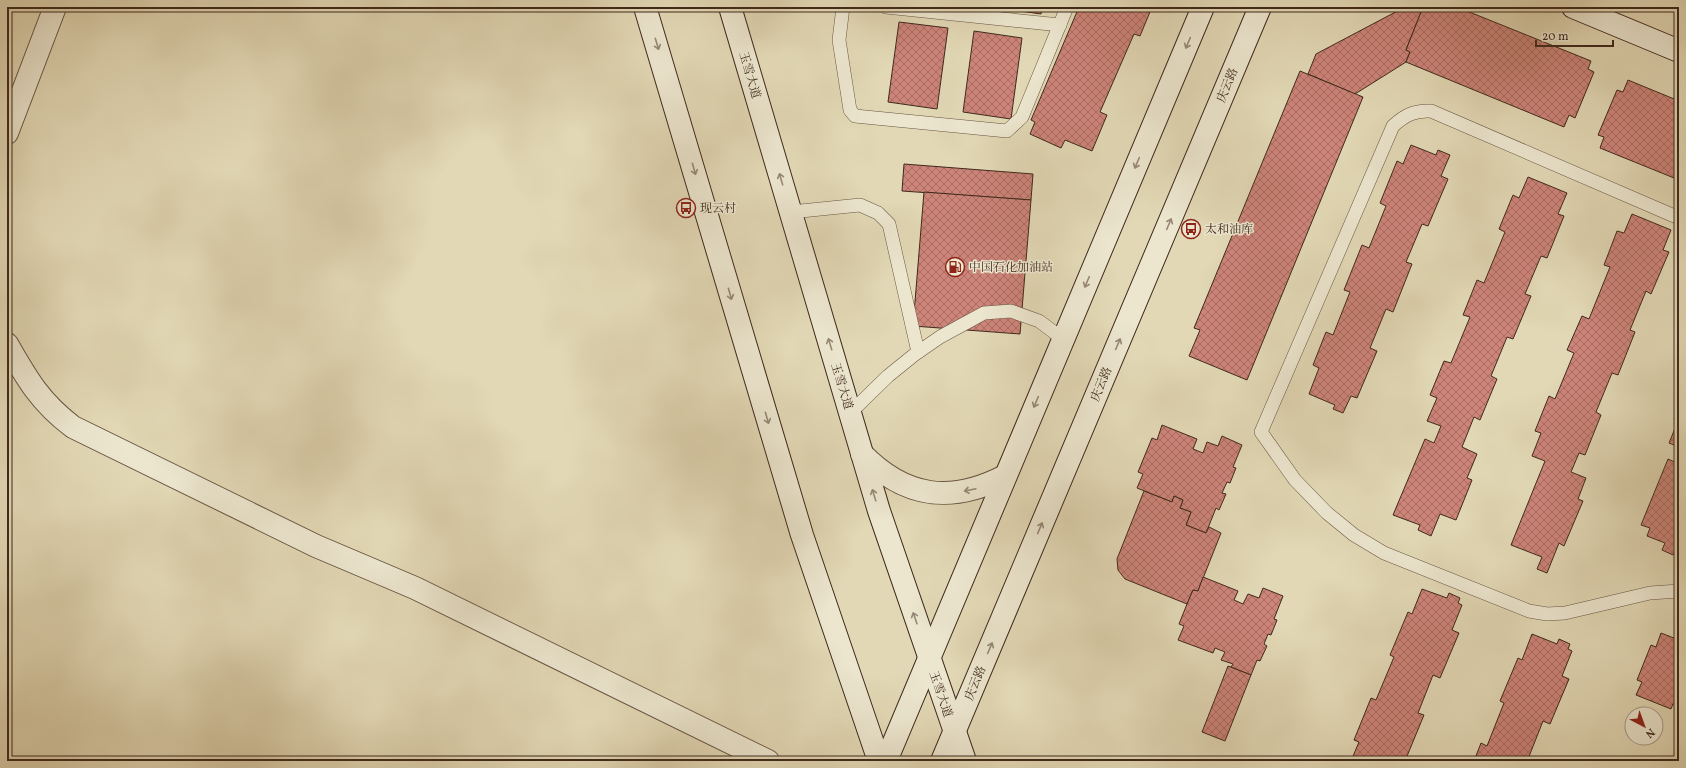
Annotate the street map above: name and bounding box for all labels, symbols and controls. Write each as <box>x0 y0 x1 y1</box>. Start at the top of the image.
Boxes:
scale bar <box>1536 22 1613 48</box>
text: 20 m <box>1542 29 1569 45</box>
one-way arrow <box>1184 36 1191 48</box>
one-way arrow <box>654 38 661 51</box>
street label: 玉雪大道 <box>735 50 763 101</box>
street label: 庆云路 <box>1214 66 1242 105</box>
one-way arrow <box>1133 156 1141 168</box>
one-way arrow <box>691 162 698 175</box>
one-way arrow <box>777 172 784 185</box>
bus stop icon: 现云村 <box>675 197 697 219</box>
place label: 现云村 <box>700 201 736 217</box>
one-way arrow <box>1165 218 1173 230</box>
bus stop icon: 太和油库 <box>1180 218 1202 240</box>
place label: 太和油库 <box>1205 222 1253 238</box>
fuel station icon: 中国石化加油站 <box>944 256 966 278</box>
place label: 中国石化加油站 <box>969 260 1053 276</box>
one-way arrow <box>1082 276 1090 288</box>
one-way arrow <box>727 287 734 300</box>
one-way arrow <box>826 337 833 350</box>
one-way arrow <box>1115 338 1122 350</box>
street label: 玉雪大道 <box>826 361 856 412</box>
street label: 庆云路 <box>1088 365 1116 404</box>
one-way arrow <box>1032 396 1039 408</box>
one-way arrow <box>764 412 771 425</box>
one-way arrow <box>963 487 976 495</box>
one-way arrow <box>870 489 877 502</box>
one-way arrow <box>1037 522 1045 534</box>
one-way arrow <box>911 613 919 625</box>
one-way arrow <box>987 642 994 654</box>
street label: 庆云路 <box>962 664 990 703</box>
street label: 玉雪大道 <box>925 669 955 720</box>
north arrow <box>1624 706 1664 746</box>
text: N <box>1642 724 1658 741</box>

